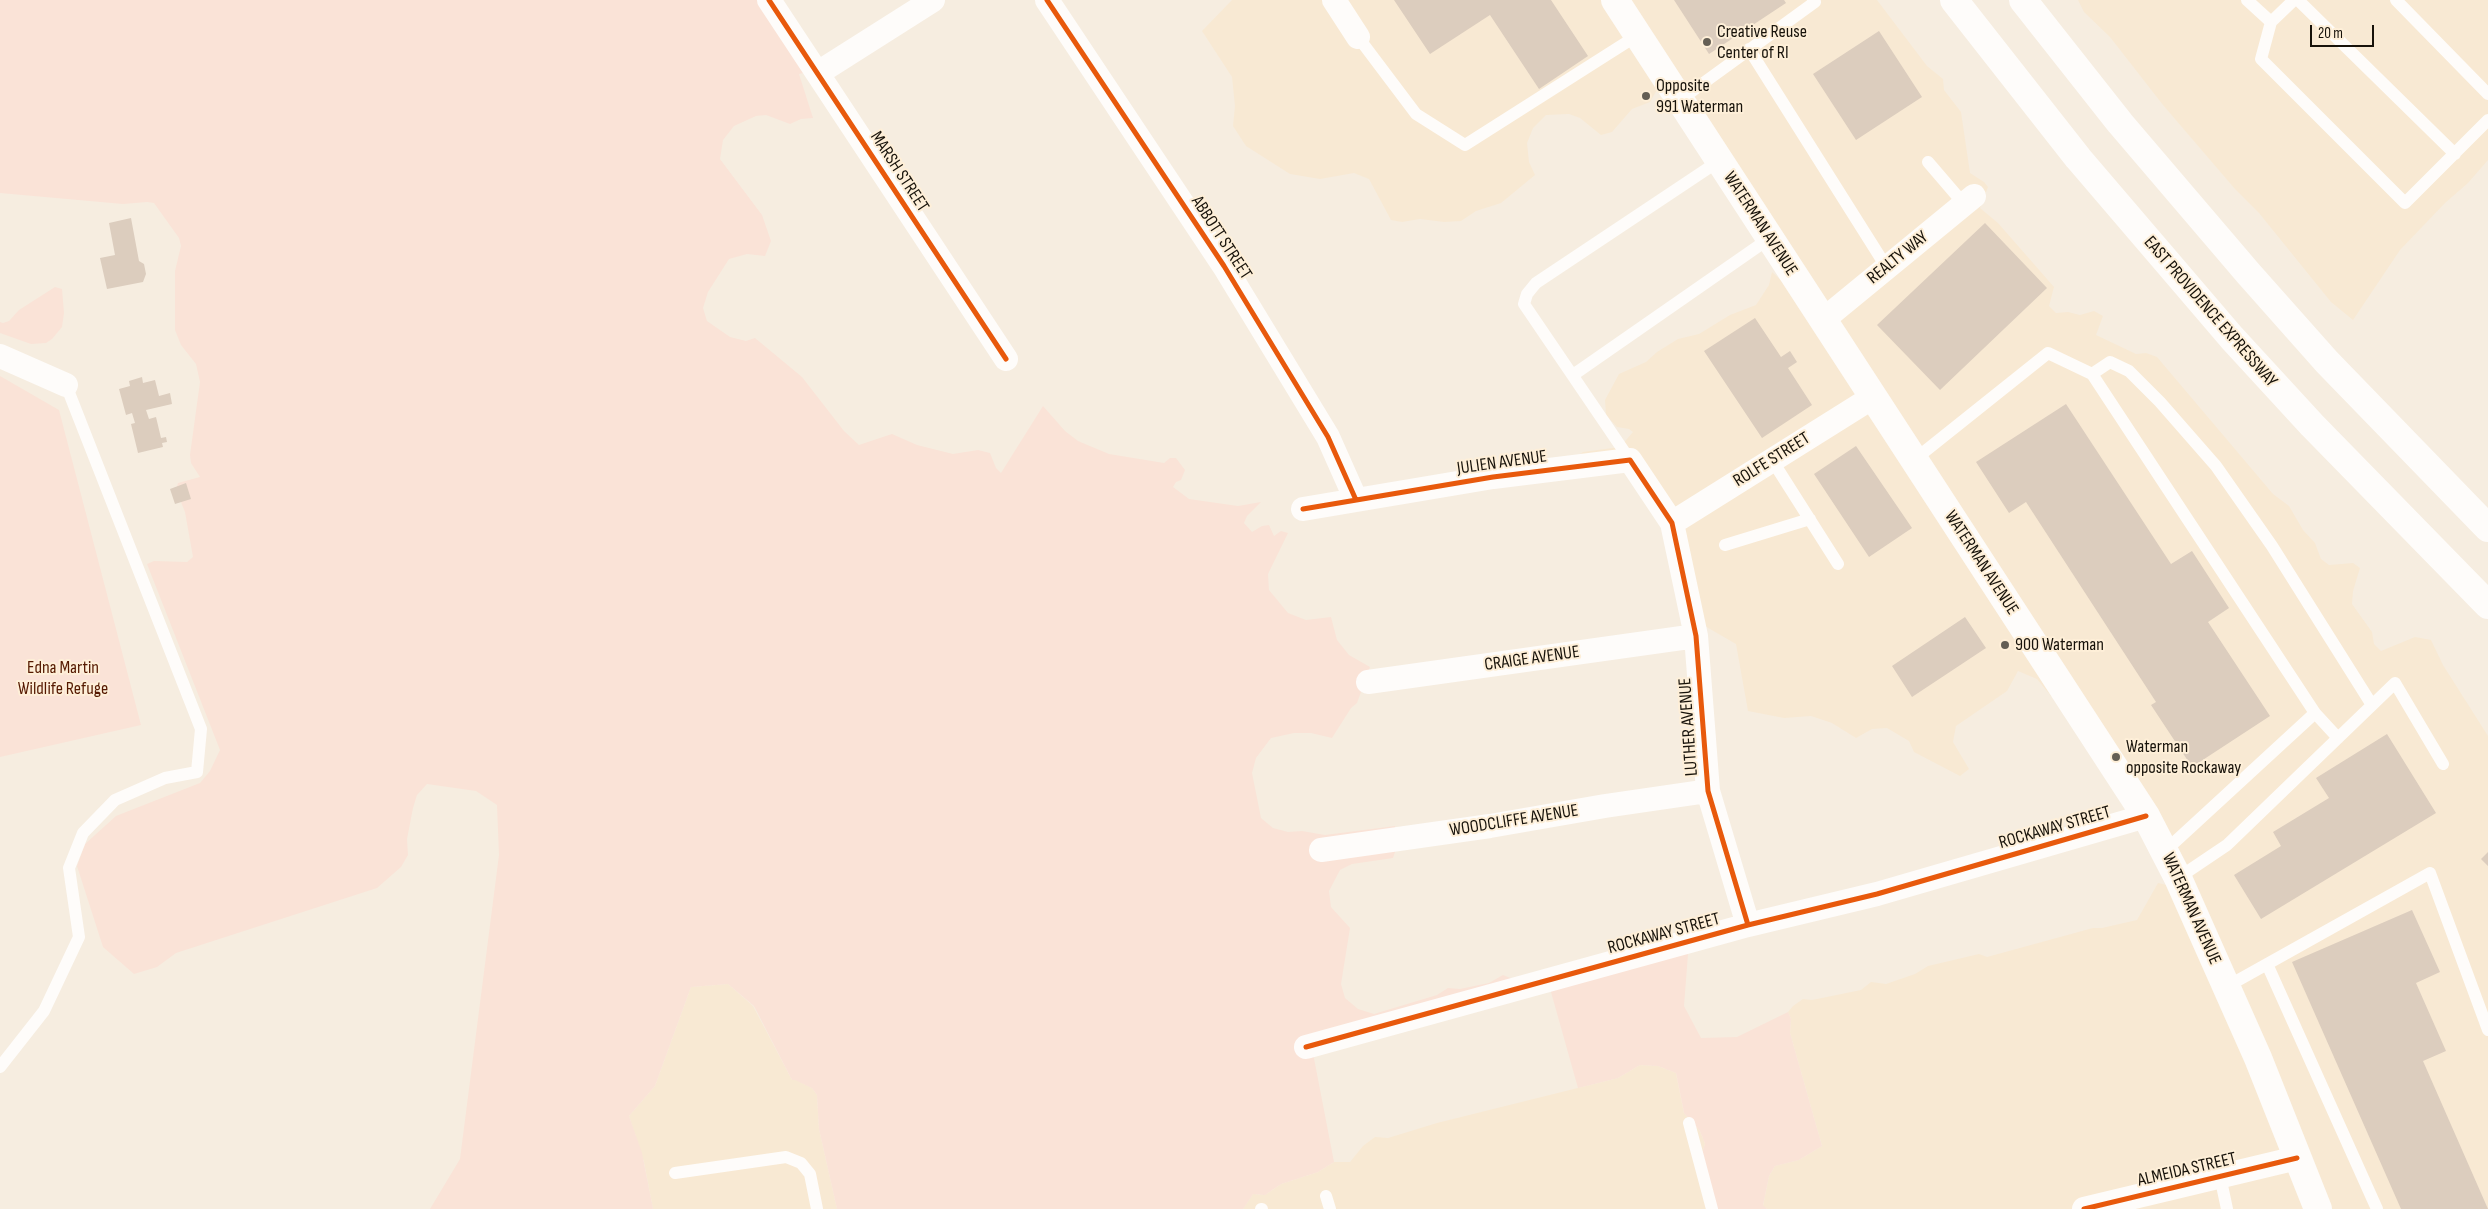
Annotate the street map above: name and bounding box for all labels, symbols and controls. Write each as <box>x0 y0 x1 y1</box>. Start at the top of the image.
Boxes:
scale bar <box>2313 15 2377 47</box>
place label: Creative Reuse Center of RI <box>1717 21 1807 64</box>
text: 20 m <box>2318 24 2343 43</box>
marker: Creative Reuse Center of RI <box>1701 36 1713 48</box>
place label: Opposite 991 Waterman <box>1656 75 1743 118</box>
marker: Opposite 991 Waterman <box>1640 90 1652 102</box>
street label: MARSH STREET <box>865 128 933 216</box>
street label: WATERMAN AVENUE <box>1718 168 1802 280</box>
street label: ABBOTT STREET <box>1186 192 1256 284</box>
street label: REALTY WAY <box>1863 227 1933 289</box>
street label: EAST PROVIDENCE EXPRESSWAY <box>2139 232 2281 392</box>
street label: ROLFE STREET <box>1730 428 1814 492</box>
street label: JULIEN AVENUE <box>1456 446 1548 480</box>
street label: WATERMAN AVENUE <box>1939 507 2023 619</box>
place label: 900 Waterman <box>2015 634 2104 656</box>
marker: 900 Waterman <box>1999 639 2011 651</box>
street label: CRAIGE AVENUE <box>1483 642 1581 676</box>
park label: Edna Martin Wildlife Refuge <box>18 657 108 700</box>
street label: LUTHER AVENUE <box>1675 677 1703 777</box>
place label: Waterman opposite Rockaway <box>2126 736 2241 779</box>
marker: Waterman opposite Rockaway <box>2110 751 2122 763</box>
street label: WOODCLIFFE AVENUE <box>1448 800 1580 842</box>
street label: ROCKAWAY STREET <box>1997 802 2113 854</box>
street label: WATERMAN AVENUE <box>2157 850 2225 968</box>
street label: ROCKAWAY STREET <box>1606 909 1722 959</box>
street label: ALMEIDA STREET <box>2136 1148 2238 1192</box>

